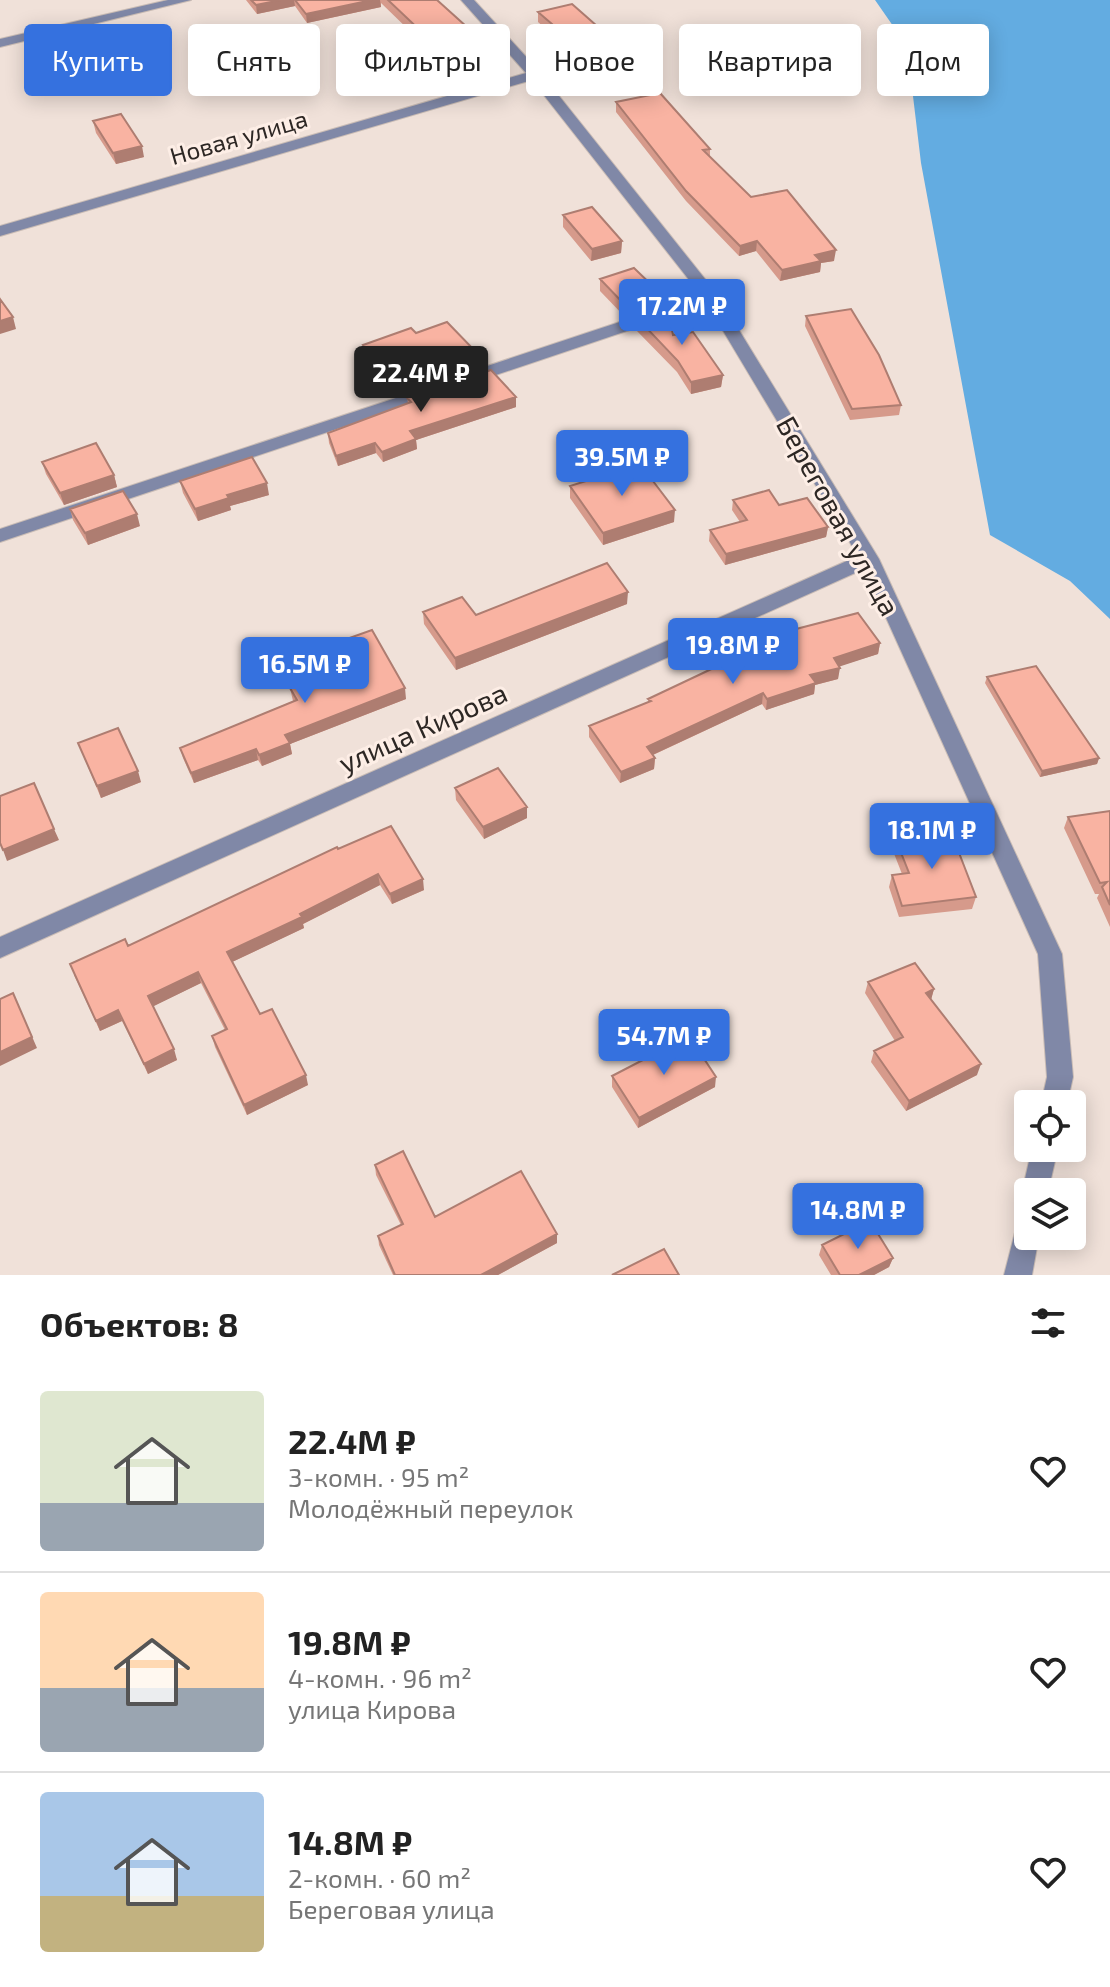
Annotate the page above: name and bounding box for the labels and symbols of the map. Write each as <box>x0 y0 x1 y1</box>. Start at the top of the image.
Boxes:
street label: Новая улица <box>166 103 311 171</box>
pin: 17.2M ₽ <box>608 279 756 347</box>
pin: 22.4M ₽ <box>347 346 495 414</box>
street label: Береговая улица <box>770 410 908 621</box>
pin: 39.5M ₽ <box>548 430 696 498</box>
pin: 19.8M ₽ <box>659 618 807 686</box>
pin: 16.5M ₽ <box>231 637 379 705</box>
street label: улица Кирова <box>333 675 512 779</box>
pin: 18.1M ₽ <box>858 803 1006 871</box>
pin: 54.7M ₽ <box>590 1009 738 1077</box>
pin: 14.8M ₽ <box>784 1183 932 1251</box>

